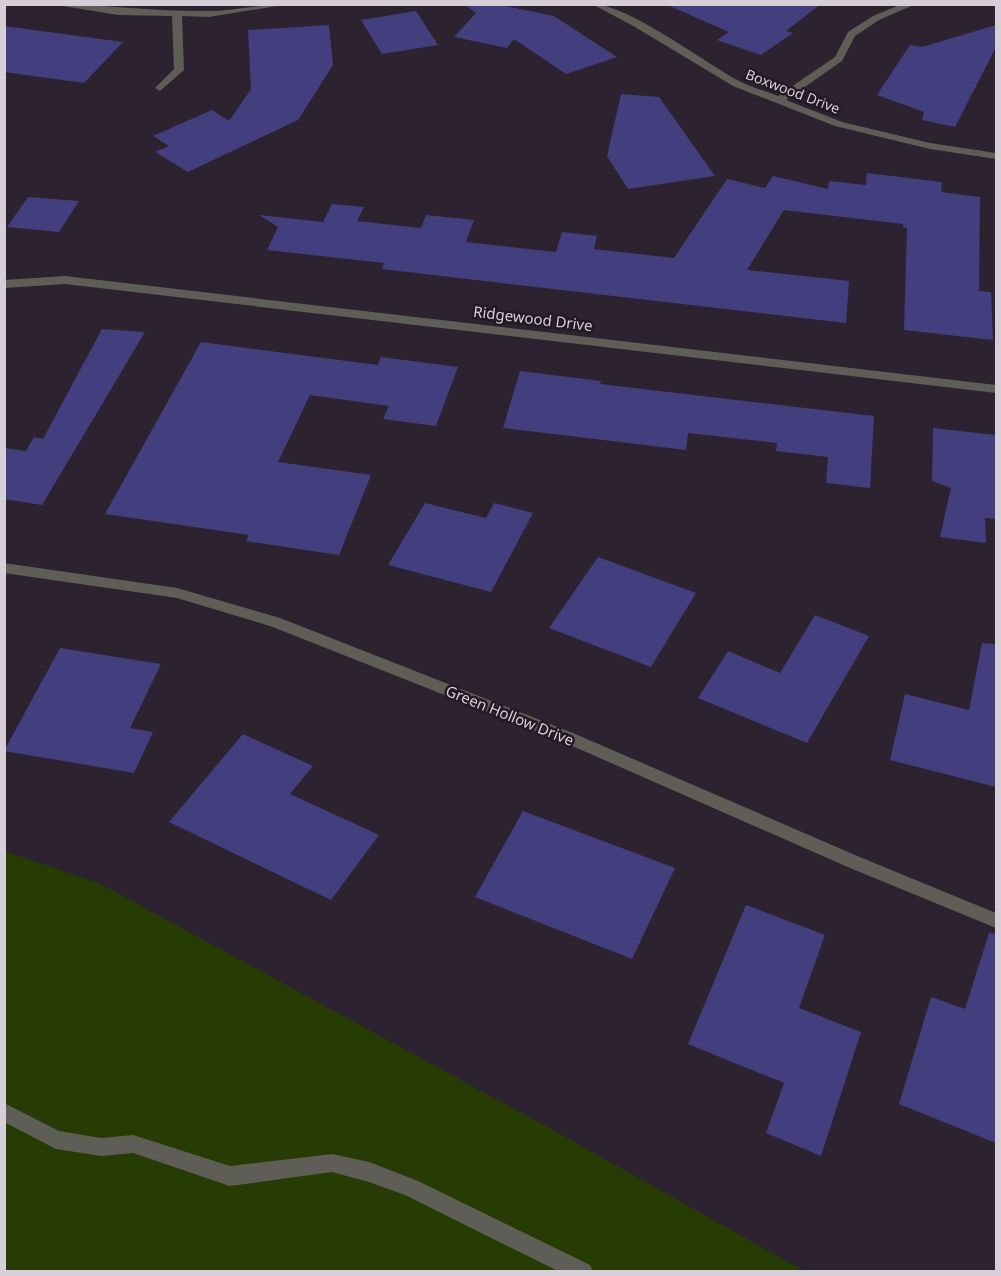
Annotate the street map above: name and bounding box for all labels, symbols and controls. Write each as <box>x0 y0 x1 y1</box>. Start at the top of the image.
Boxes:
street label: Boxwood Drive <box>743 64 843 118</box>
street label: Ridgewood Drive <box>472 301 594 335</box>
street label: Green Hollow Drive <box>443 680 577 750</box>

